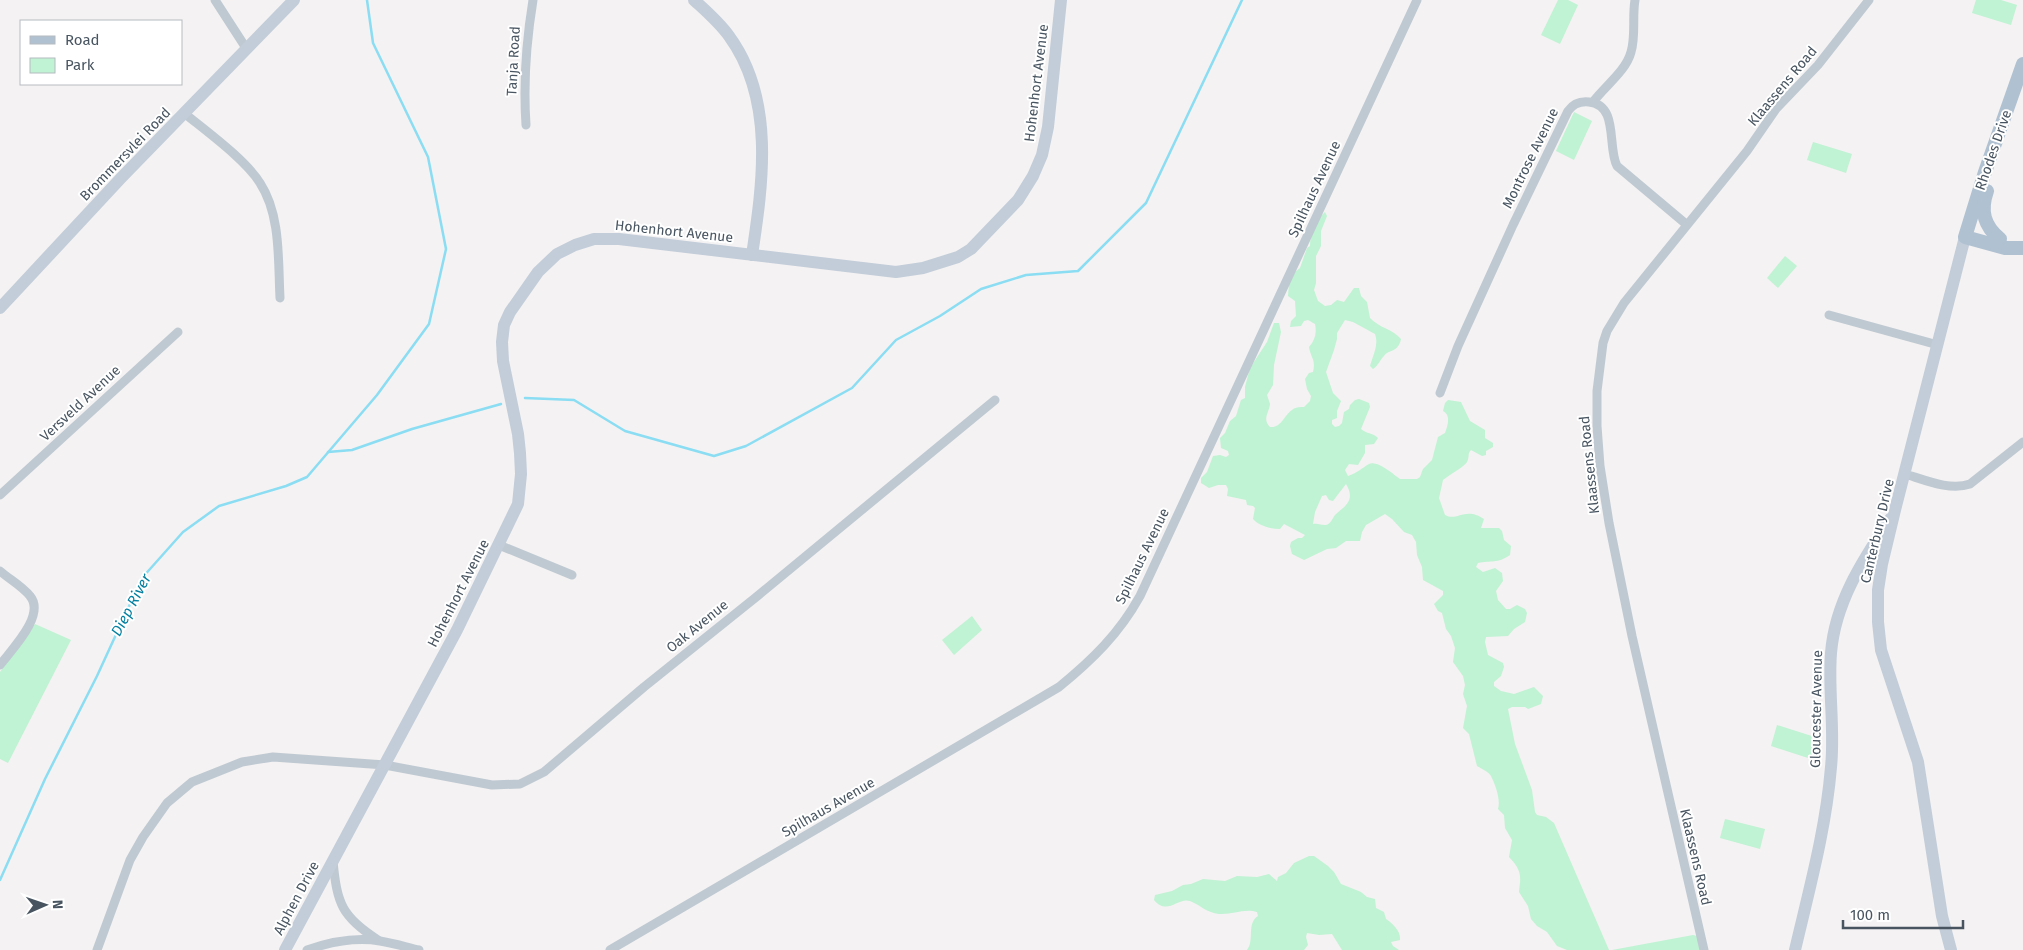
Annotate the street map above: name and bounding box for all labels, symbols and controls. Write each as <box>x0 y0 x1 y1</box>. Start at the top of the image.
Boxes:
legend <box>20 20 182 85</box>
street label: Hohenhort Avenue <box>1021 23 1052 143</box>
street label: Tanja Road <box>503 26 524 96</box>
text: Road <box>65 31 100 49</box>
street label: Klaassens Road <box>1744 43 1821 130</box>
text: Park <box>65 56 95 74</box>
street label: Brommersvlei Road <box>76 104 174 205</box>
street label: Montrose Avenue <box>1499 105 1562 211</box>
street label: Rhodes Drive <box>1972 108 2015 193</box>
street label: Spilhaus Avenue <box>1285 138 1344 240</box>
street label: Hohenhort Avenue <box>614 217 734 246</box>
street label: Versveld Avenue <box>37 362 124 445</box>
street label: Klaassens Road <box>1576 415 1603 515</box>
street label: Canterbury Drive <box>1857 477 1898 585</box>
street label: Spilhaus Avenue <box>1112 505 1173 607</box>
street label: Hohenhort Avenue <box>424 536 493 650</box>
water label: Diep River <box>107 570 156 639</box>
street label: Oak Avenue <box>663 596 732 656</box>
street label: Gloucester Avenue <box>1807 650 1826 768</box>
street label: Spilhaus Avenue <box>779 774 878 841</box>
street label: Klaassens Road <box>1676 807 1715 907</box>
street label: Alphen Drive <box>270 858 323 938</box>
north arrow <box>20 880 70 930</box>
scale bar <box>1843 898 1963 930</box>
text: N <box>49 900 66 910</box>
text: 100 m <box>1850 906 1890 924</box>

